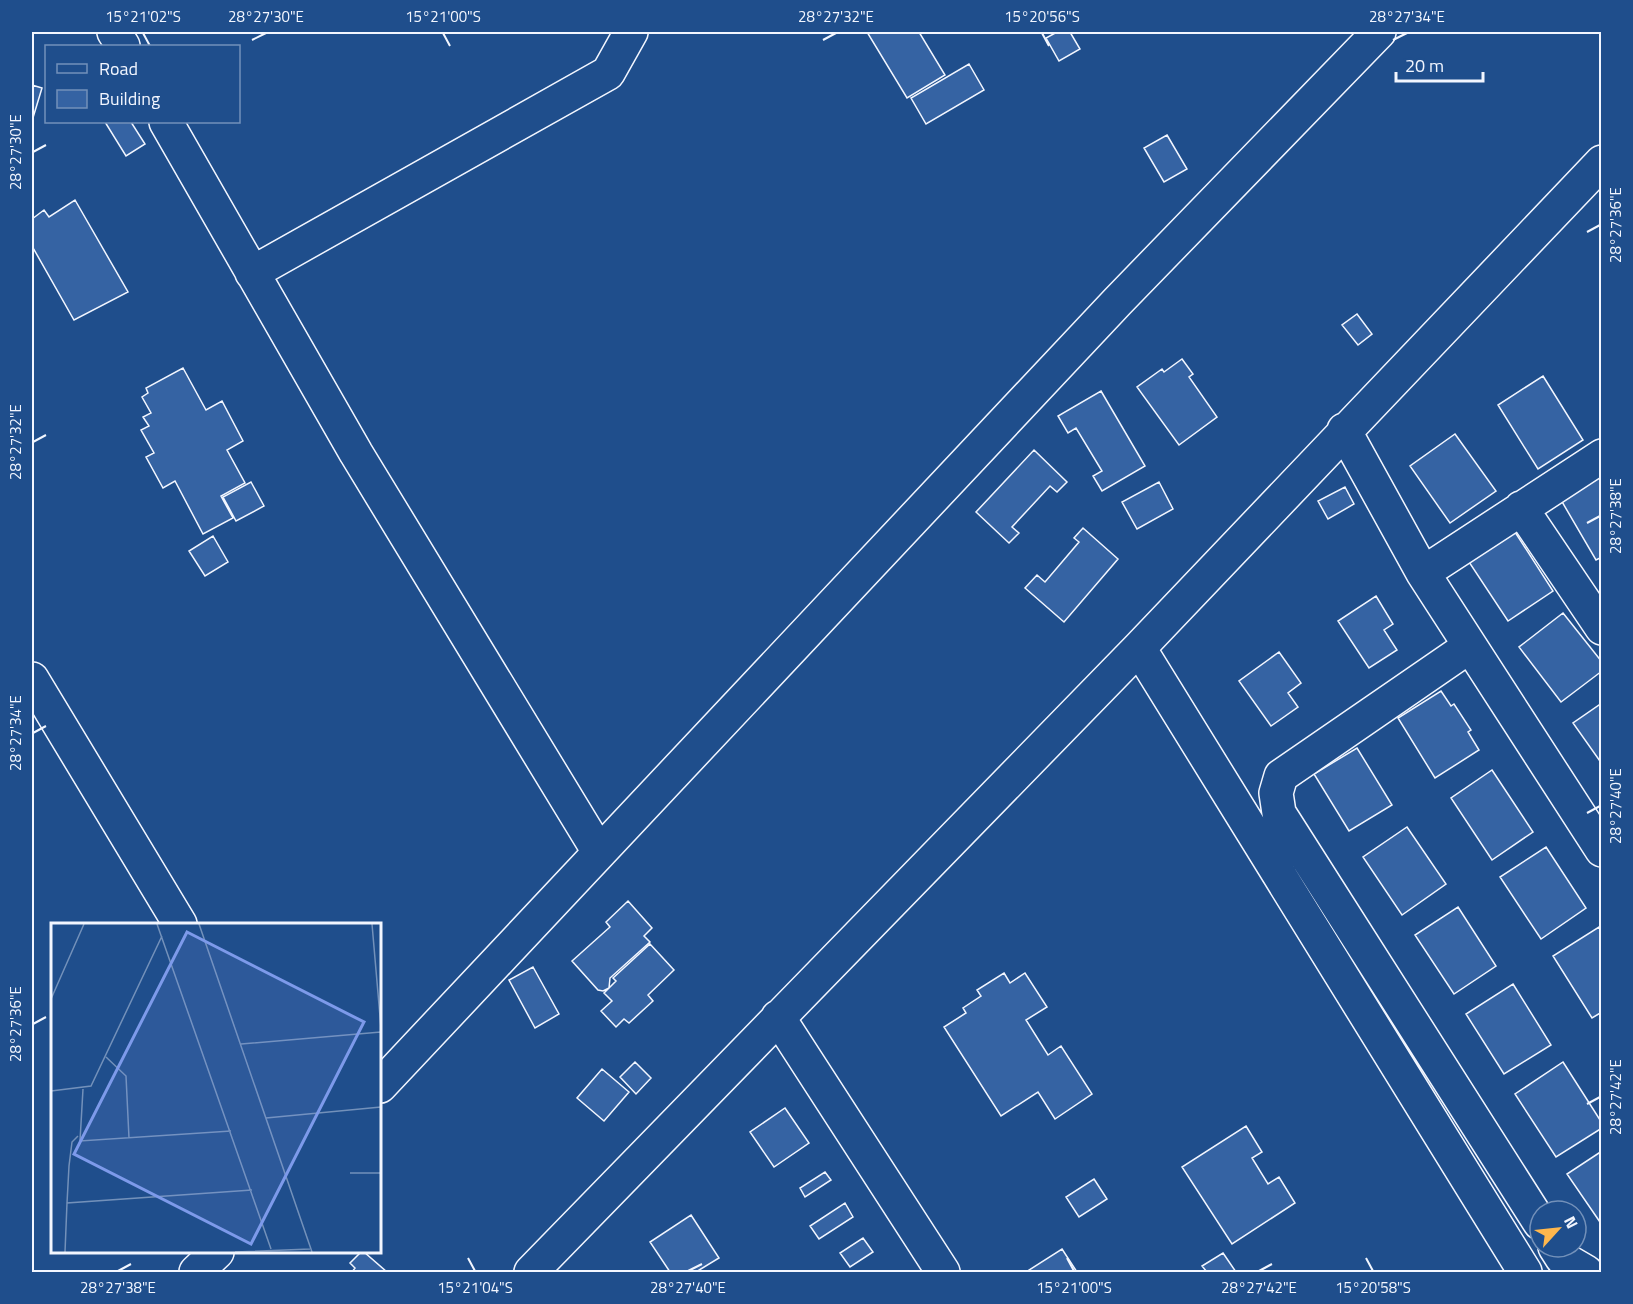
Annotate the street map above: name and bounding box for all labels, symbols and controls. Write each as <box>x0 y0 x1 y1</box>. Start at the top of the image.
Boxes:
text: 15°21'02"S <box>105 5 181 28</box>
text: 28°27'30"E <box>228 5 304 28</box>
text: 15°21'00"S <box>405 5 481 28</box>
text: 28°27'32"E <box>798 5 874 28</box>
text: 15°20'56"S <box>1004 5 1080 28</box>
text: 28°27'34"E <box>1369 5 1445 28</box>
legend <box>45 45 240 123</box>
scale bar <box>1396 45 1483 83</box>
text: 20 m <box>1405 52 1444 79</box>
text: Road <box>99 55 138 82</box>
text: Building <box>99 85 160 112</box>
text: 28°27'30"E <box>4 114 27 190</box>
text: 28°27'36"E <box>1604 187 1627 263</box>
text: 28°27'32"E <box>4 404 27 480</box>
text: 28°27'38"E <box>1604 478 1627 554</box>
text: 28°27'34"E <box>4 695 27 771</box>
text: 28°27'40"E <box>1604 768 1627 844</box>
inset map <box>51 923 381 1253</box>
text: 28°27'36"E <box>4 986 27 1062</box>
text: 28°27'42"E <box>1604 1059 1627 1135</box>
north arrow <box>1528 1199 1588 1259</box>
text: N <box>1558 1212 1585 1233</box>
text: 28°27'38"E <box>80 1276 156 1299</box>
text: 15°21'04"S <box>437 1276 513 1299</box>
text: 28°27'40"E <box>650 1276 726 1299</box>
text: 15°21'00"S <box>1036 1276 1112 1299</box>
text: 28°27'42"E <box>1221 1276 1297 1299</box>
text: 15°20'58"S <box>1335 1276 1411 1299</box>

